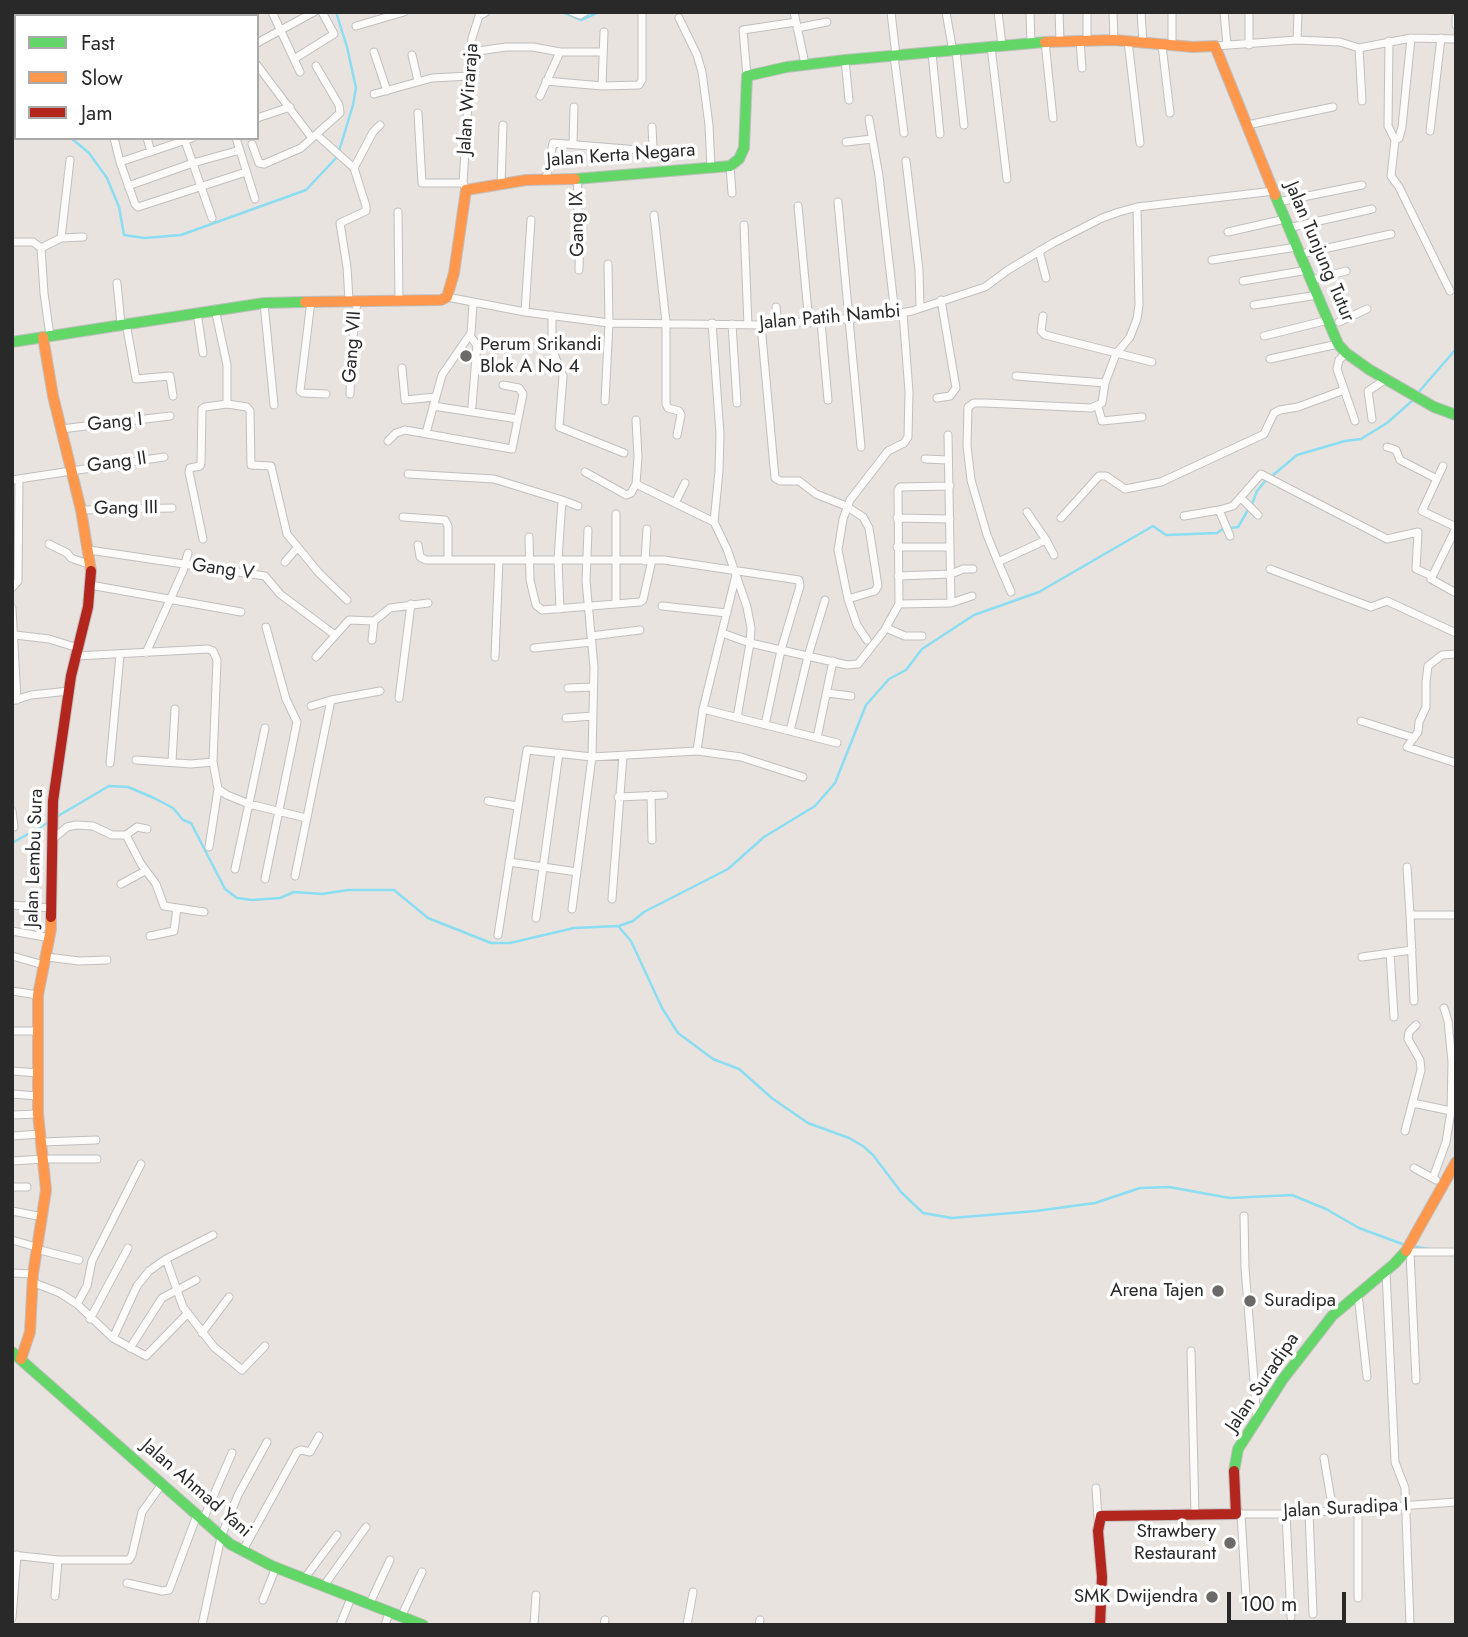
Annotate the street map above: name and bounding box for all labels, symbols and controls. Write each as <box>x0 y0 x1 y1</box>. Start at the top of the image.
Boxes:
legend <box>14 14 259 140</box>
text: Fast <box>81 28 114 58</box>
street label: Jalan Wiraraja <box>454 42 484 156</box>
text: Slow <box>81 63 123 93</box>
text: Jam <box>81 98 113 128</box>
street label: Jalan Kerta Negara <box>546 139 696 173</box>
street label: Jalan Tunjung Tutur <box>1279 179 1359 325</box>
street label: Gang IX <box>566 191 590 257</box>
street label: Jalan Patih Nambi <box>759 300 901 336</box>
street label: Gang VII <box>339 310 367 384</box>
place label: Perum Srikandi Blok A No 4 <box>480 334 602 378</box>
marker: Perum Srikandi Blok A No 4 <box>458 348 474 364</box>
street label: Gang I <box>86 409 144 437</box>
street label: Gang II <box>86 448 148 478</box>
street label: Gang III <box>94 497 158 521</box>
street label: Gang V <box>190 554 256 586</box>
street label: Jalan Lembu Sura <box>21 788 49 928</box>
place label: Arena Tajen <box>1110 1280 1204 1302</box>
marker: Arena Tajen <box>1210 1283 1226 1299</box>
place label: Suradipa <box>1264 1290 1336 1312</box>
marker: Suradipa <box>1242 1293 1258 1309</box>
street label: Jalan Suradipa <box>1221 1329 1305 1437</box>
street label: Jalan Ahmad Yani <box>136 1435 256 1543</box>
street label: Jalan Suradipa I <box>1283 1494 1409 1524</box>
place label: Strawbery Restaurant <box>1134 1521 1216 1565</box>
marker: Strawbery Restaurant <box>1222 1535 1238 1551</box>
scale bar <box>1230 1578 1349 1622</box>
place label: SMK Dwijendra <box>1074 1586 1198 1608</box>
marker: SMK Dwijendra <box>1204 1589 1220 1605</box>
text: 100 m <box>1240 1589 1297 1619</box>

